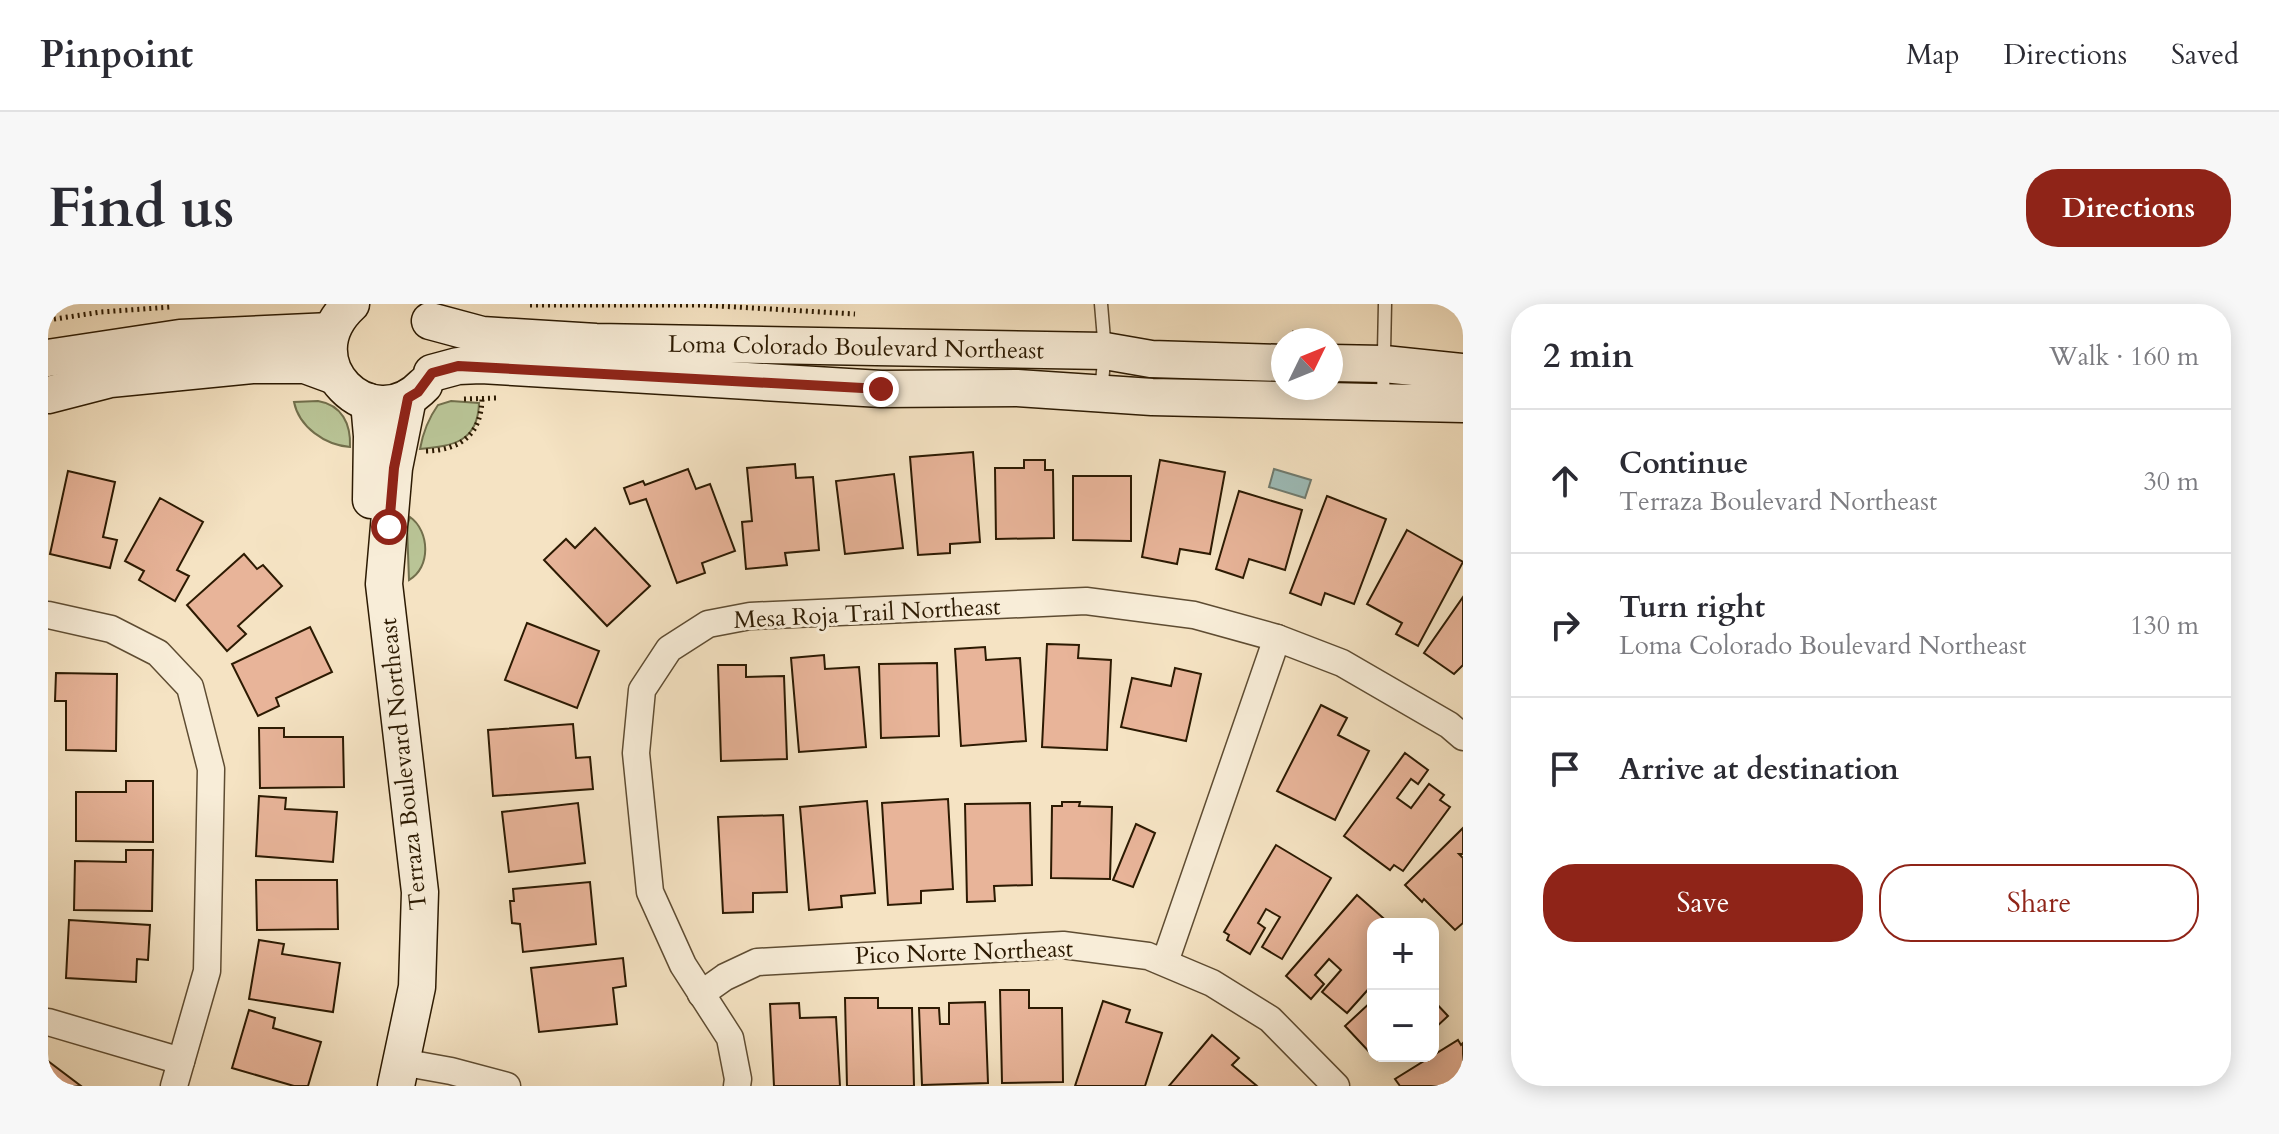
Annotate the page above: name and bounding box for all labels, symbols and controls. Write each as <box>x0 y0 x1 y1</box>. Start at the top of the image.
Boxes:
text: Pinpoint <box>40 29 193 81</box>
text: Map <box>1906 36 1960 74</box>
text: Directions <box>2004 36 2127 74</box>
text: Saved <box>2171 36 2239 74</box>
button: Directions <box>2026 169 2231 247</box>
text: Find us <box>48 171 234 246</box>
street label: Loma Colorado Boulevard Northeast <box>668 328 1045 367</box>
north arrow <box>1271 328 1343 400</box>
text: 2 min <box>1543 333 1634 379</box>
text: Walk · 160 m <box>2049 339 2199 374</box>
route end <box>863 371 899 407</box>
text: Continue <box>1619 443 1748 484</box>
icon: ahead <box>1543 459 1587 503</box>
text: 30 m <box>2143 464 2199 499</box>
text: Terraza Boulevard Northeast <box>1619 484 1937 519</box>
route start <box>371 509 407 545</box>
text: Turn right <box>1619 587 1765 628</box>
street label: Mesa Roja Trail Northeast <box>733 590 1002 637</box>
icon: right <box>1543 603 1587 647</box>
text: 130 m <box>2130 608 2199 643</box>
street label: Terraza Boulevard Northeast <box>372 616 435 912</box>
text: Loma Colorado Boulevard Northeast <box>1619 628 2026 663</box>
icon: arrive <box>1543 747 1587 791</box>
text: Arrive at destination <box>1619 749 1899 790</box>
button: Save <box>1543 864 1863 942</box>
button: Share <box>1879 864 2199 942</box>
map controls <box>1367 918 1439 1062</box>
button: + <box>1367 918 1439 990</box>
street label: Pico Norte Northeast <box>854 932 1074 973</box>
button: − <box>1367 990 1439 1062</box>

